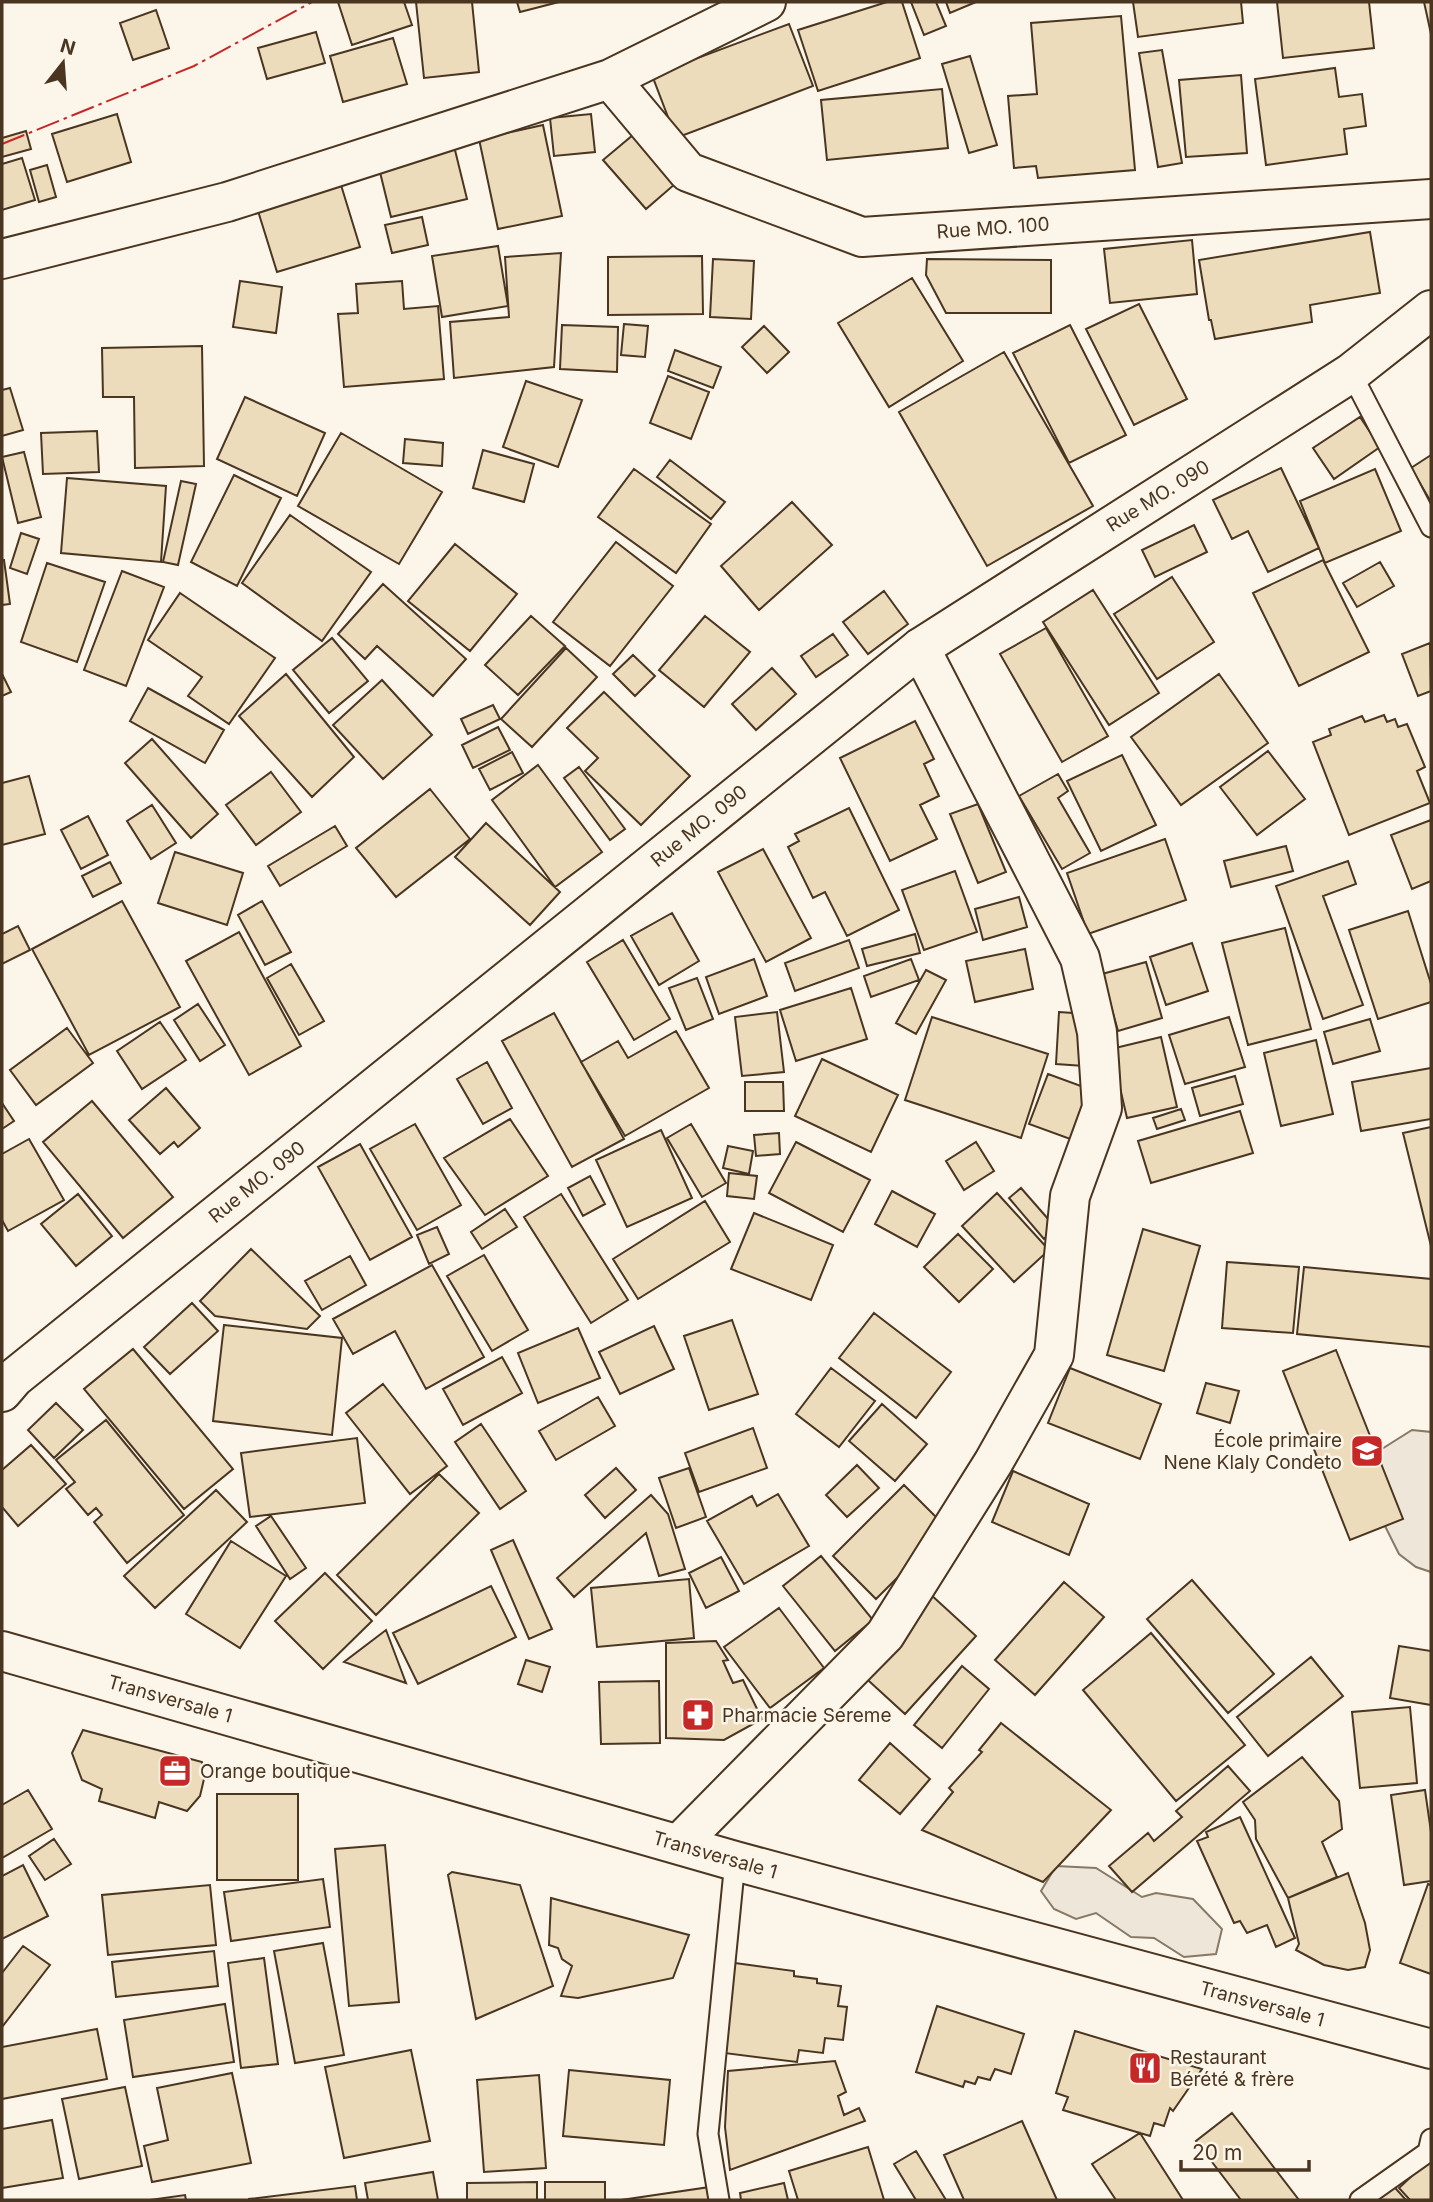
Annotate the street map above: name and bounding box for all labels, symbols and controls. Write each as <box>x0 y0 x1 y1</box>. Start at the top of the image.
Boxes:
north arrow <box>28 28 98 98</box>
text: N <box>58 34 78 60</box>
street label: Rue MO. 100 <box>936 213 1050 243</box>
street label: Rue MO. 090 <box>1102 455 1214 537</box>
street label: Rue MO. 090 <box>646 780 752 872</box>
street label: Rue MO. 090 <box>204 1136 310 1228</box>
place label: École primaire Nene Klaly Condeto <box>1164 1428 1342 1474</box>
school or university icon: École primaire Nene Klaly Condeto <box>1348 1432 1386 1470</box>
street label: Transversale 1 <box>105 1670 235 1728</box>
pharmacy icon: Pharmacie Sereme <box>679 1696 717 1734</box>
place label: Pharmacie Sereme <box>722 1704 892 1727</box>
office icon: Orange boutique <box>156 1752 194 1790</box>
place label: Orange boutique <box>200 1760 351 1783</box>
street label: Transversale 1 <box>650 1826 780 1884</box>
street label: Transversale 1 <box>1197 1976 1327 2032</box>
place label: Restaurant Bérété & frère <box>1170 2046 1294 2091</box>
restaurant icon: Restaurant Bérété & frère <box>1126 2049 1164 2087</box>
scale bar <box>1181 2128 1309 2172</box>
text: 20 m <box>1192 2140 1242 2165</box>

